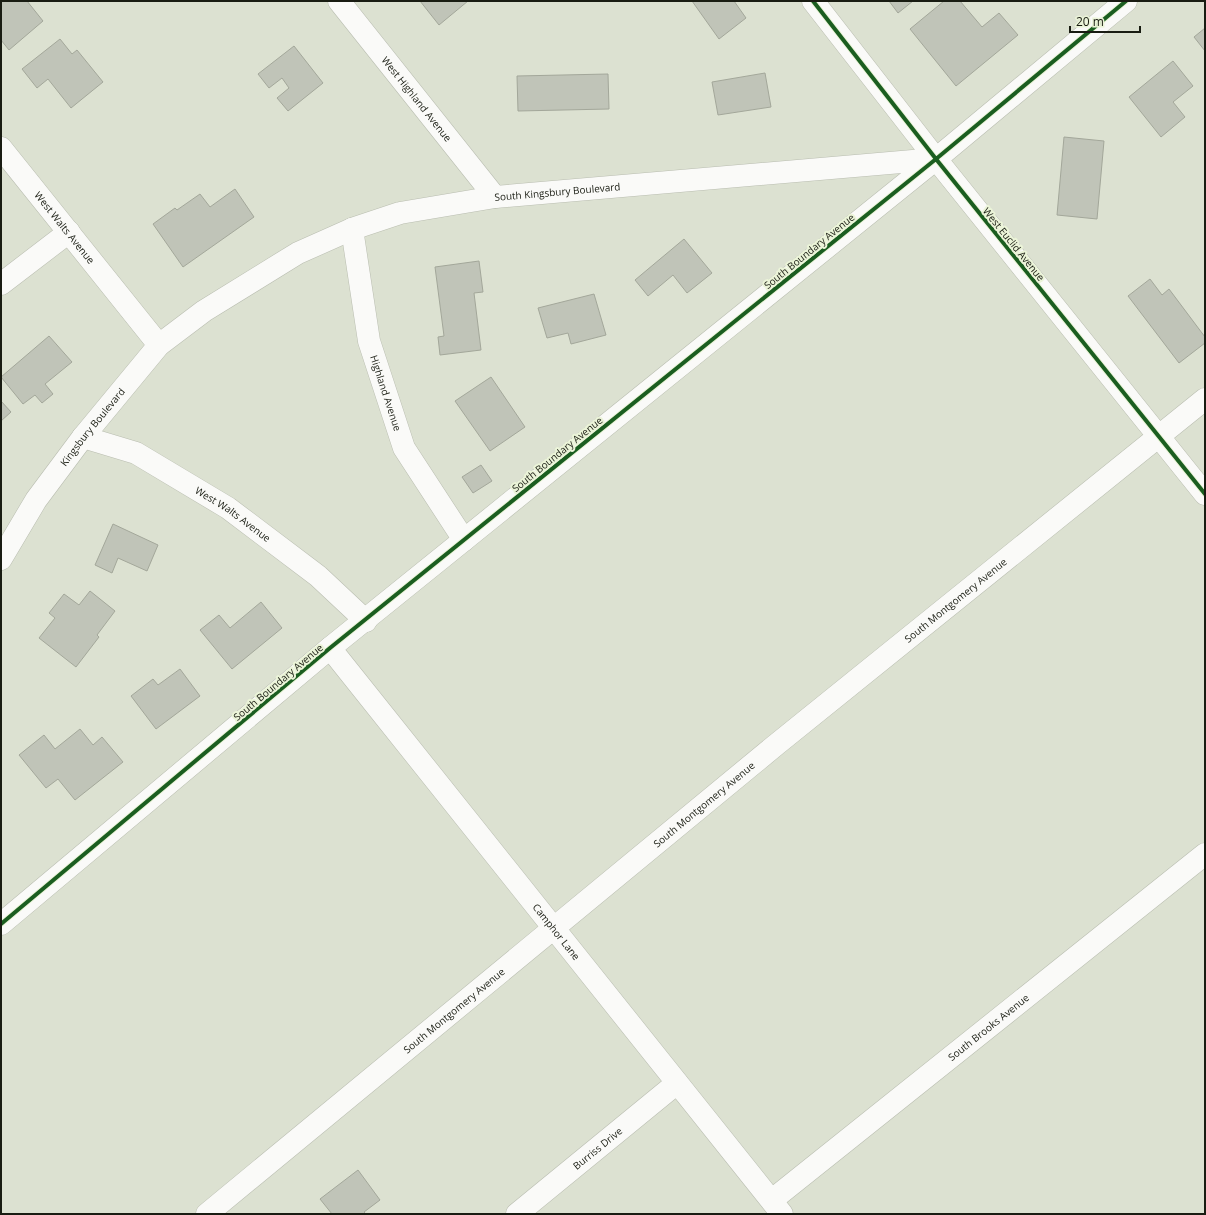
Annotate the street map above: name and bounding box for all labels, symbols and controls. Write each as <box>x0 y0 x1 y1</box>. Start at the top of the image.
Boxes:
scale bar <box>1070 8 1140 34</box>
text: 20 m <box>1076 13 1104 30</box>
street label: West Highland Avenue <box>379 53 455 145</box>
street label: South Kingsbury Boulevard <box>494 179 621 204</box>
street label: West Walts Avenue <box>32 188 98 267</box>
street label: West Euclid Avenue <box>980 204 1048 284</box>
street label: South Boundary Avenue <box>761 210 858 292</box>
street label: Highland Avenue <box>367 353 405 433</box>
street label: Kingsbury Boulevard <box>57 385 128 469</box>
street label: South Boundary Avenue <box>509 413 606 495</box>
street label: West Walts Avenue <box>193 483 274 545</box>
street label: South Montgomery Avenue <box>901 554 1010 646</box>
street label: South Boundary Avenue <box>230 640 326 724</box>
street label: South Montgomery Avenue <box>650 758 758 850</box>
street label: Camphor Lane <box>530 900 584 963</box>
street label: South Montgomery Avenue <box>400 964 508 1056</box>
street label: South Brooks Avenue <box>945 990 1032 1064</box>
street label: Burriss Drive <box>570 1123 625 1173</box>

